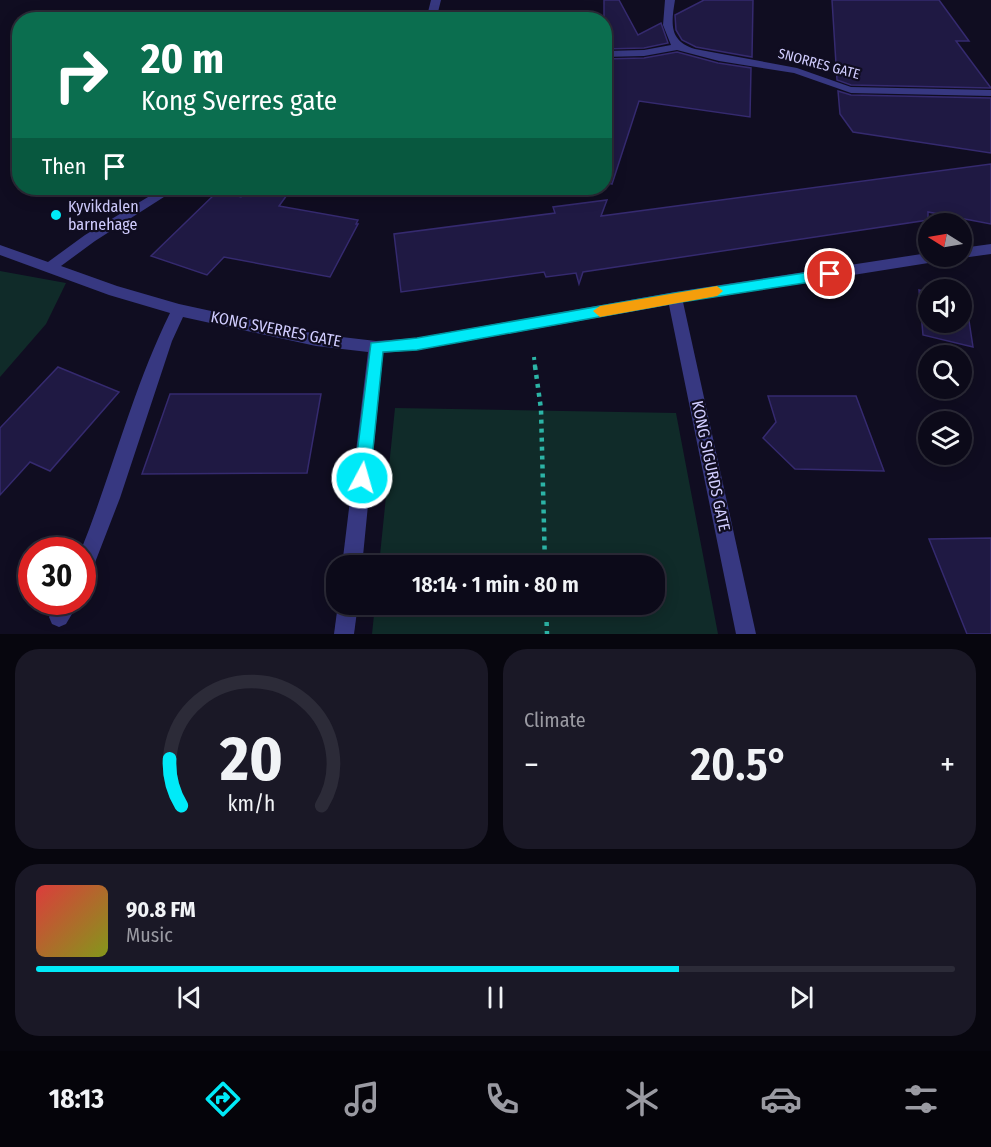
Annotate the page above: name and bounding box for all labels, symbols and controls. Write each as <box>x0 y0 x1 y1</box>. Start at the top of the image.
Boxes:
text: 20 m <box>141 34 224 84</box>
icon: right <box>42 36 120 114</box>
street label: SNORRES GATE <box>776 45 862 83</box>
text: Kong Sverres gate <box>141 85 337 117</box>
icon: arrive <box>98 150 131 183</box>
text: Then <box>42 153 86 180</box>
place label: Kyvikdalen barnehage <box>68 197 139 234</box>
marker: Kyvikdalen barnehage <box>49 208 63 222</box>
north arrow <box>918 213 972 267</box>
map controls <box>918 213 972 465</box>
pin <box>804 248 855 299</box>
icon: arrive <box>813 257 846 290</box>
button: sound <box>918 279 972 333</box>
street label: KONG SVERRES GATE <box>209 307 343 351</box>
button: search <box>918 345 972 399</box>
street label: KONG SIGURDS GATE <box>688 399 734 533</box>
button: layers <box>918 411 972 465</box>
position arrow <box>330 446 394 510</box>
speed limit sign: 30 <box>18 537 96 615</box>
text: 18:14 · 1 min · 80 m <box>412 571 579 598</box>
text: Climate <box>524 708 586 732</box>
text: 20 <box>219 722 283 797</box>
text: 20.5° <box>690 738 788 792</box>
text: − <box>524 745 539 785</box>
text: + <box>940 745 955 785</box>
text: km/h <box>228 791 275 817</box>
text: 90.8 FM <box>126 896 196 923</box>
text: Music <box>126 923 173 947</box>
icon: previous <box>173 981 206 1014</box>
icon: pause <box>479 981 512 1014</box>
icon: next <box>785 981 818 1014</box>
icon: directions <box>202 1078 244 1120</box>
icon: music <box>341 1078 383 1120</box>
icon: phone <box>481 1078 523 1120</box>
icon: climate <box>621 1078 663 1120</box>
icon: car <box>760 1078 802 1120</box>
icon: filters <box>900 1078 942 1120</box>
text: 18:13 <box>49 1083 104 1115</box>

